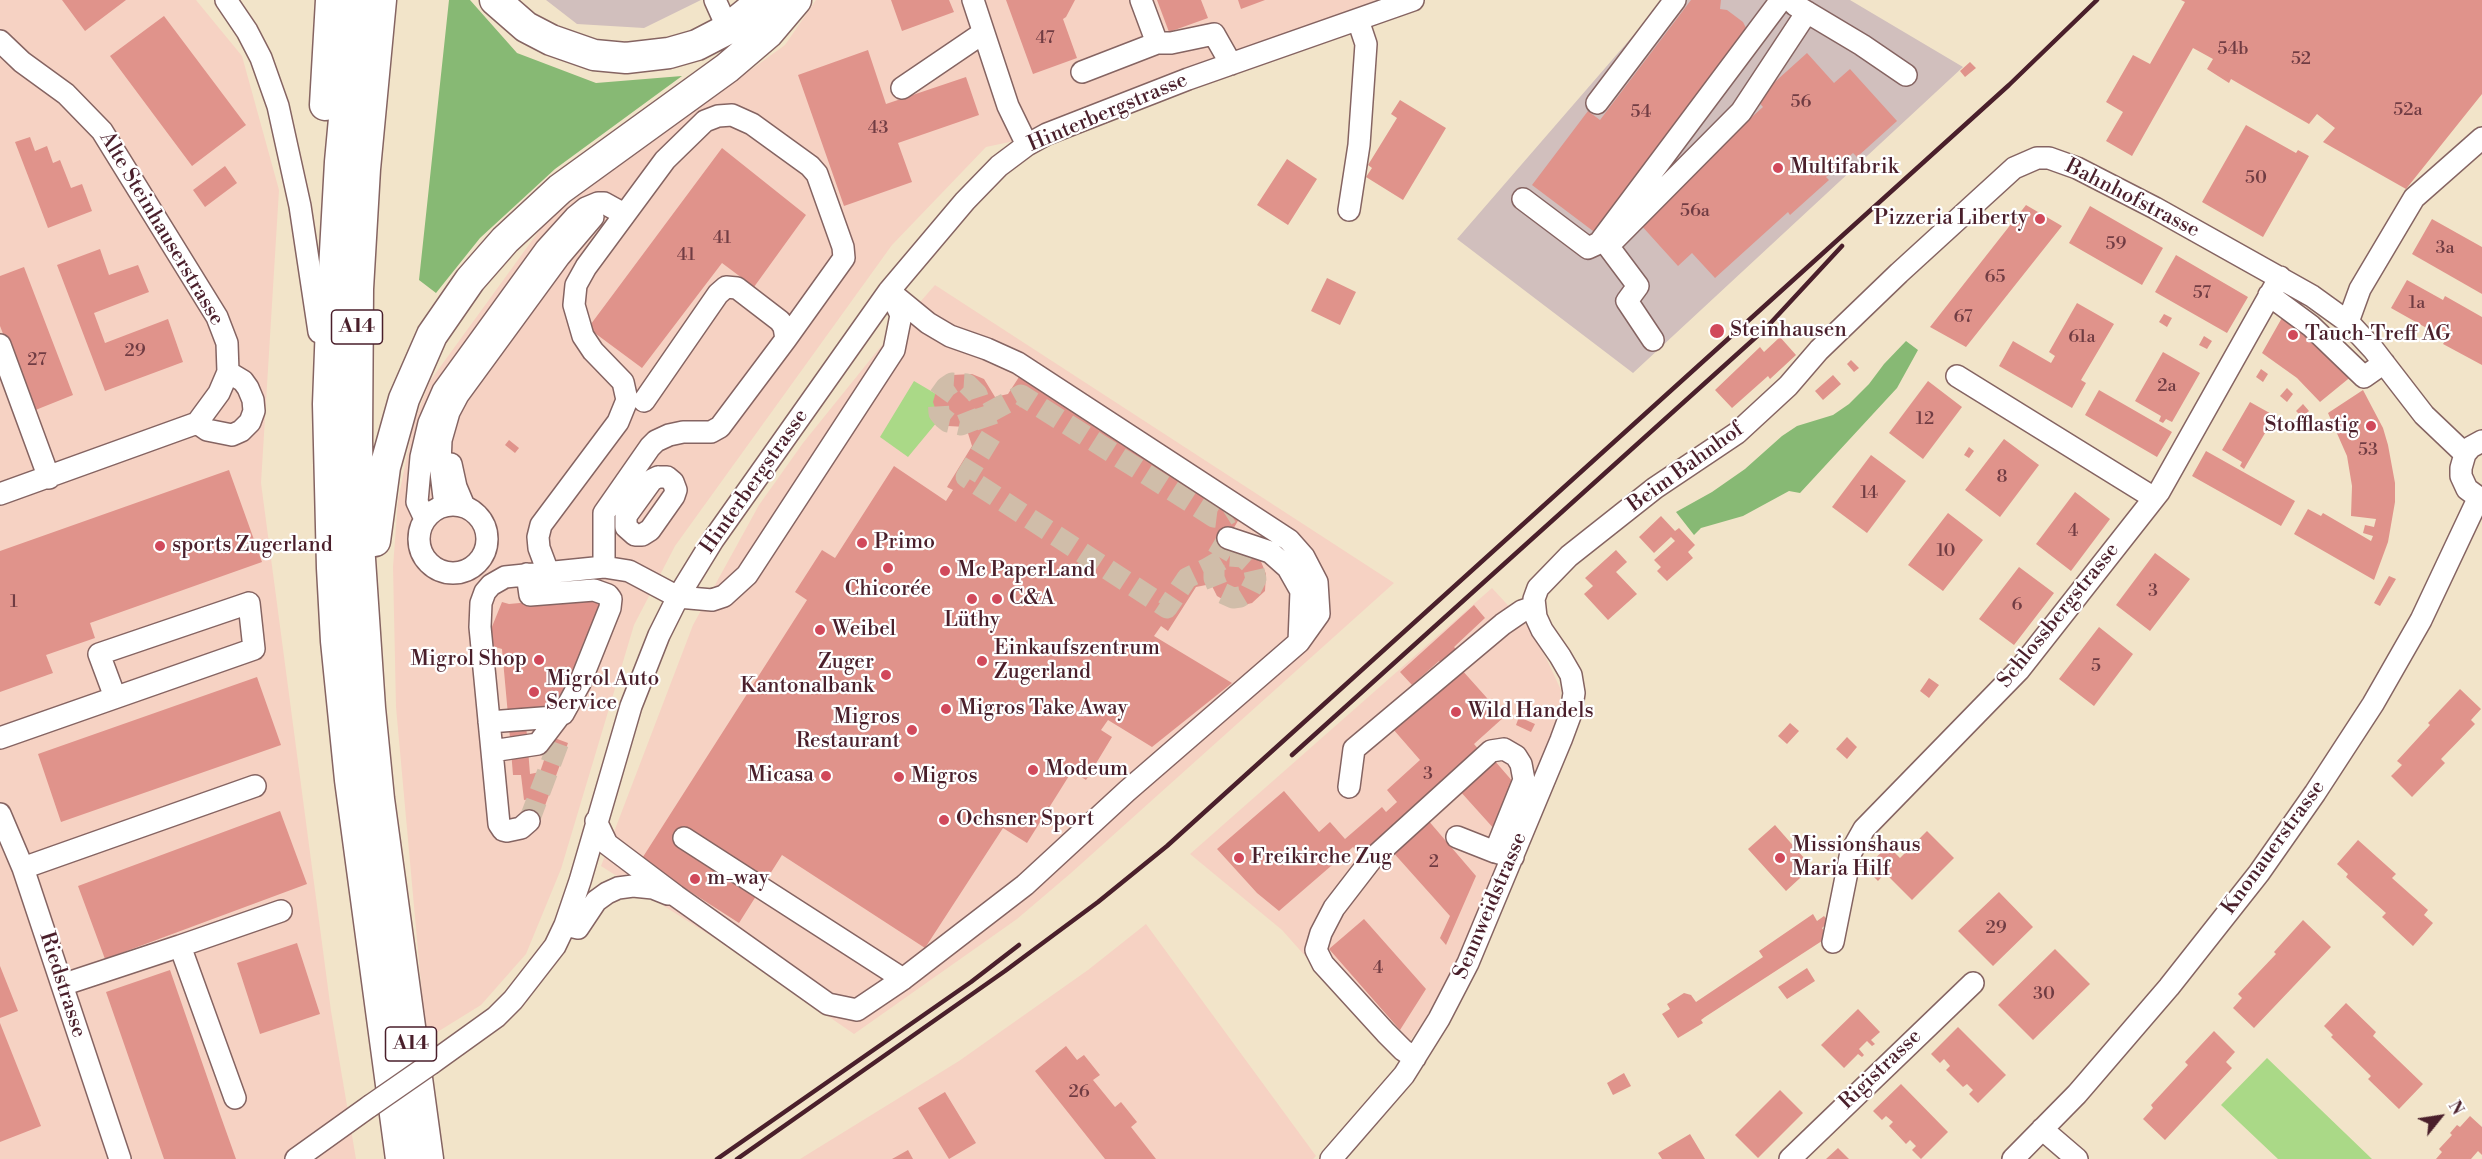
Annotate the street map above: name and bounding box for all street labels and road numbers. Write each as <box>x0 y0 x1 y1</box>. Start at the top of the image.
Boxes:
street label: Hinterbergstrasse <box>1024 68 1192 158</box>
street label: Alte Steinhauserstrasse <box>93 128 229 330</box>
street label: Bahnhofstrasse <box>2061 154 2203 244</box>
road number: A14 <box>332 310 382 344</box>
street label: Hinterbergstrasse <box>696 405 814 559</box>
street label: Beim Bahnhof <box>1623 418 1749 518</box>
street label: Schlossbergstrasse <box>1993 538 2125 694</box>
street label: Knonauerstrasse <box>2217 776 2331 920</box>
street label: Sennweidstrasse <box>1449 829 1533 983</box>
street label: Riedstrasse <box>33 929 91 1041</box>
street label: Rigistrasse <box>1835 1025 1927 1115</box>
road number: A14 <box>386 1027 436 1061</box>

